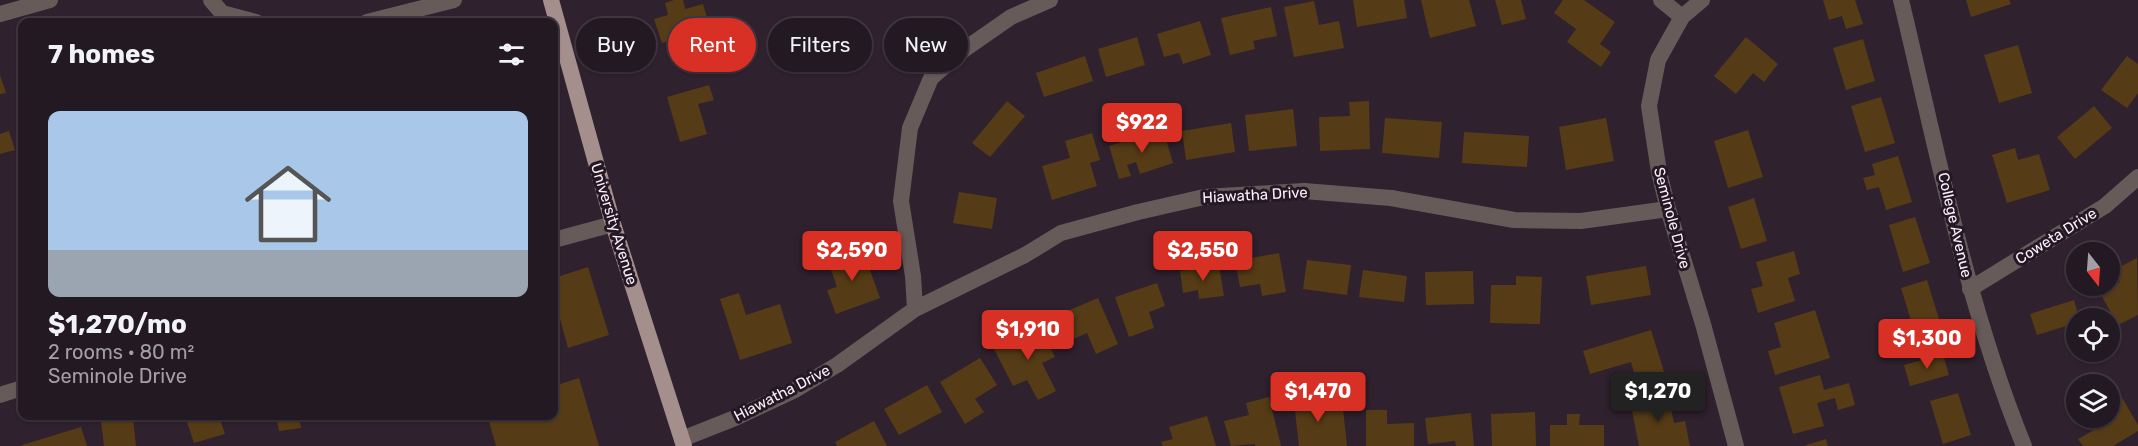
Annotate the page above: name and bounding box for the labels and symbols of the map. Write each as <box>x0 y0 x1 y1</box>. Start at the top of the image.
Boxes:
pin: $922 <box>1106 103 1178 154</box>
street label: University Avenue <box>587 161 641 287</box>
street label: Seminole Drive <box>1650 165 1694 271</box>
street label: College Avenue <box>1934 171 1976 279</box>
street label: Hiawatha Drive <box>1202 183 1308 207</box>
street label: Coweta Drive <box>2012 204 2100 268</box>
pin: $2,590 <box>803 231 901 282</box>
pin: $2,550 <box>1154 231 1252 282</box>
north arrow <box>2066 242 2120 296</box>
pin: $1,910 <box>979 310 1077 361</box>
pin: $1,300 <box>1878 319 1976 370</box>
street label: Hiawatha Drive <box>731 361 833 425</box>
pin: $1,470 <box>1269 372 1367 423</box>
pin: $1,270 <box>1609 372 1707 423</box>

